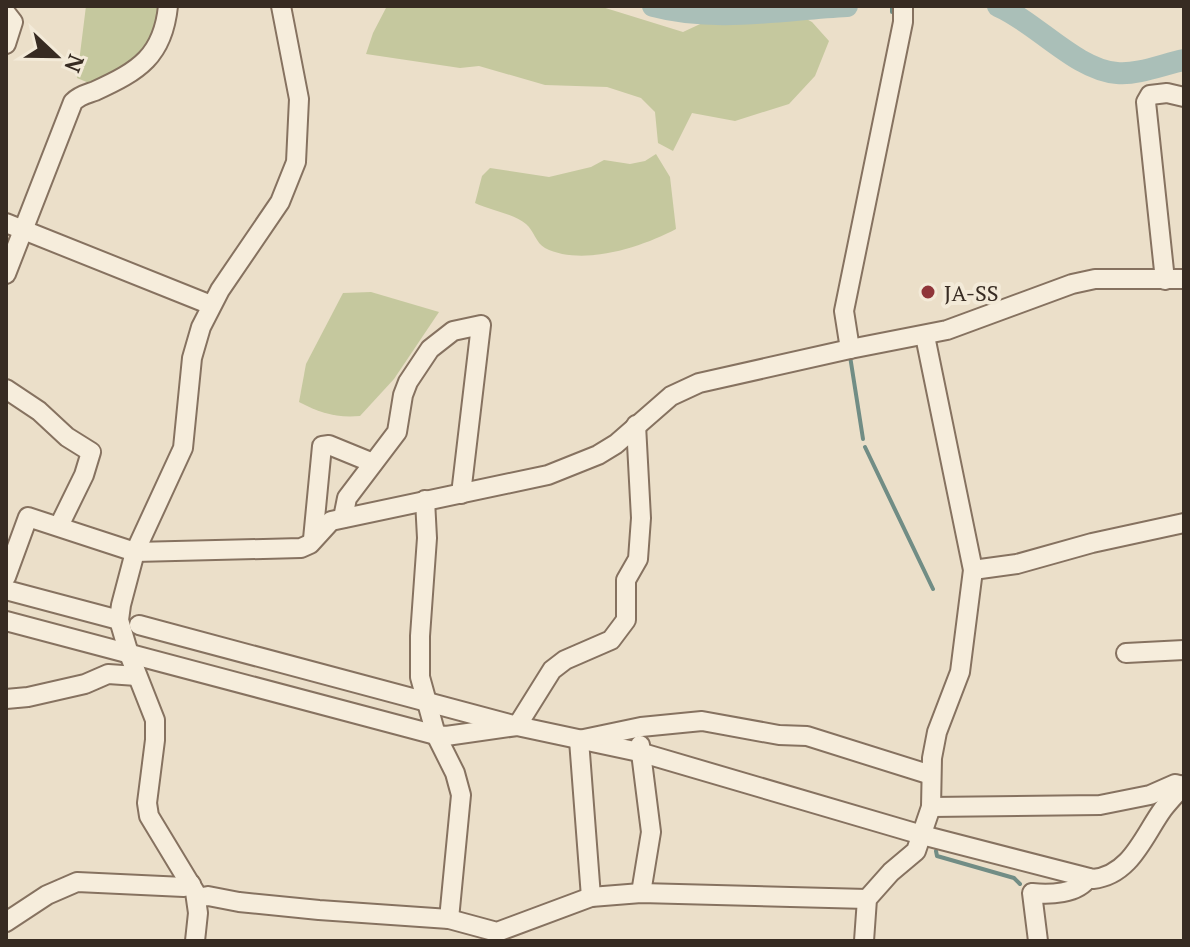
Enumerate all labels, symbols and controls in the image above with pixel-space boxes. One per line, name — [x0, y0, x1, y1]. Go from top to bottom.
north arrow — [16, 16, 96, 96]
text: N — [58, 51, 92, 77]
place label: JA-SS — [944, 278, 999, 307]
marker: JA-SS — [919, 283, 937, 301]

